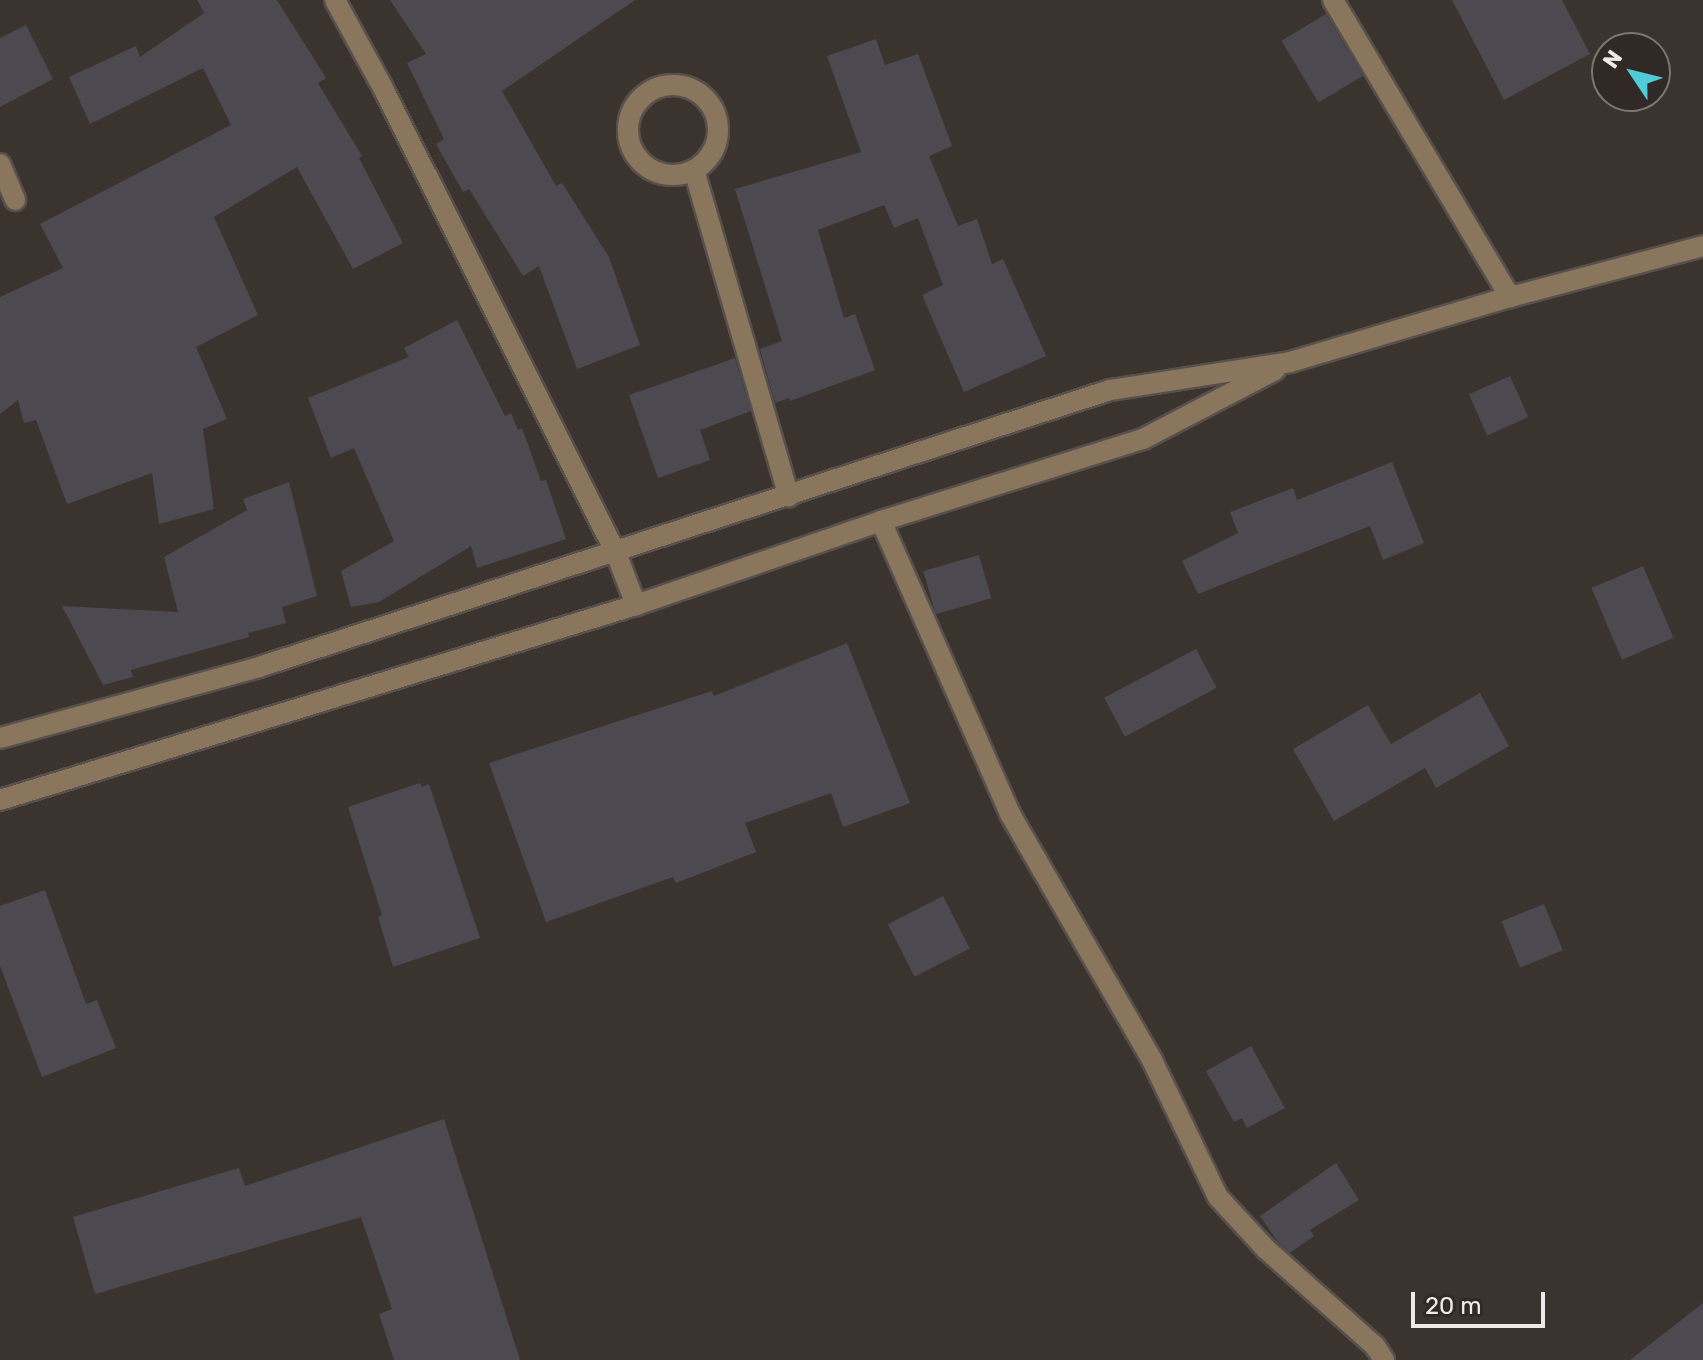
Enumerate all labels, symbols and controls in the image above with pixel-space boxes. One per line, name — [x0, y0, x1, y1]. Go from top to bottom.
north arrow — [1591, 32, 1671, 112]
text: N — [1597, 45, 1628, 73]
scale bar — [1415, 1276, 1549, 1326]
text: 20 m — [1425, 1292, 1482, 1320]

